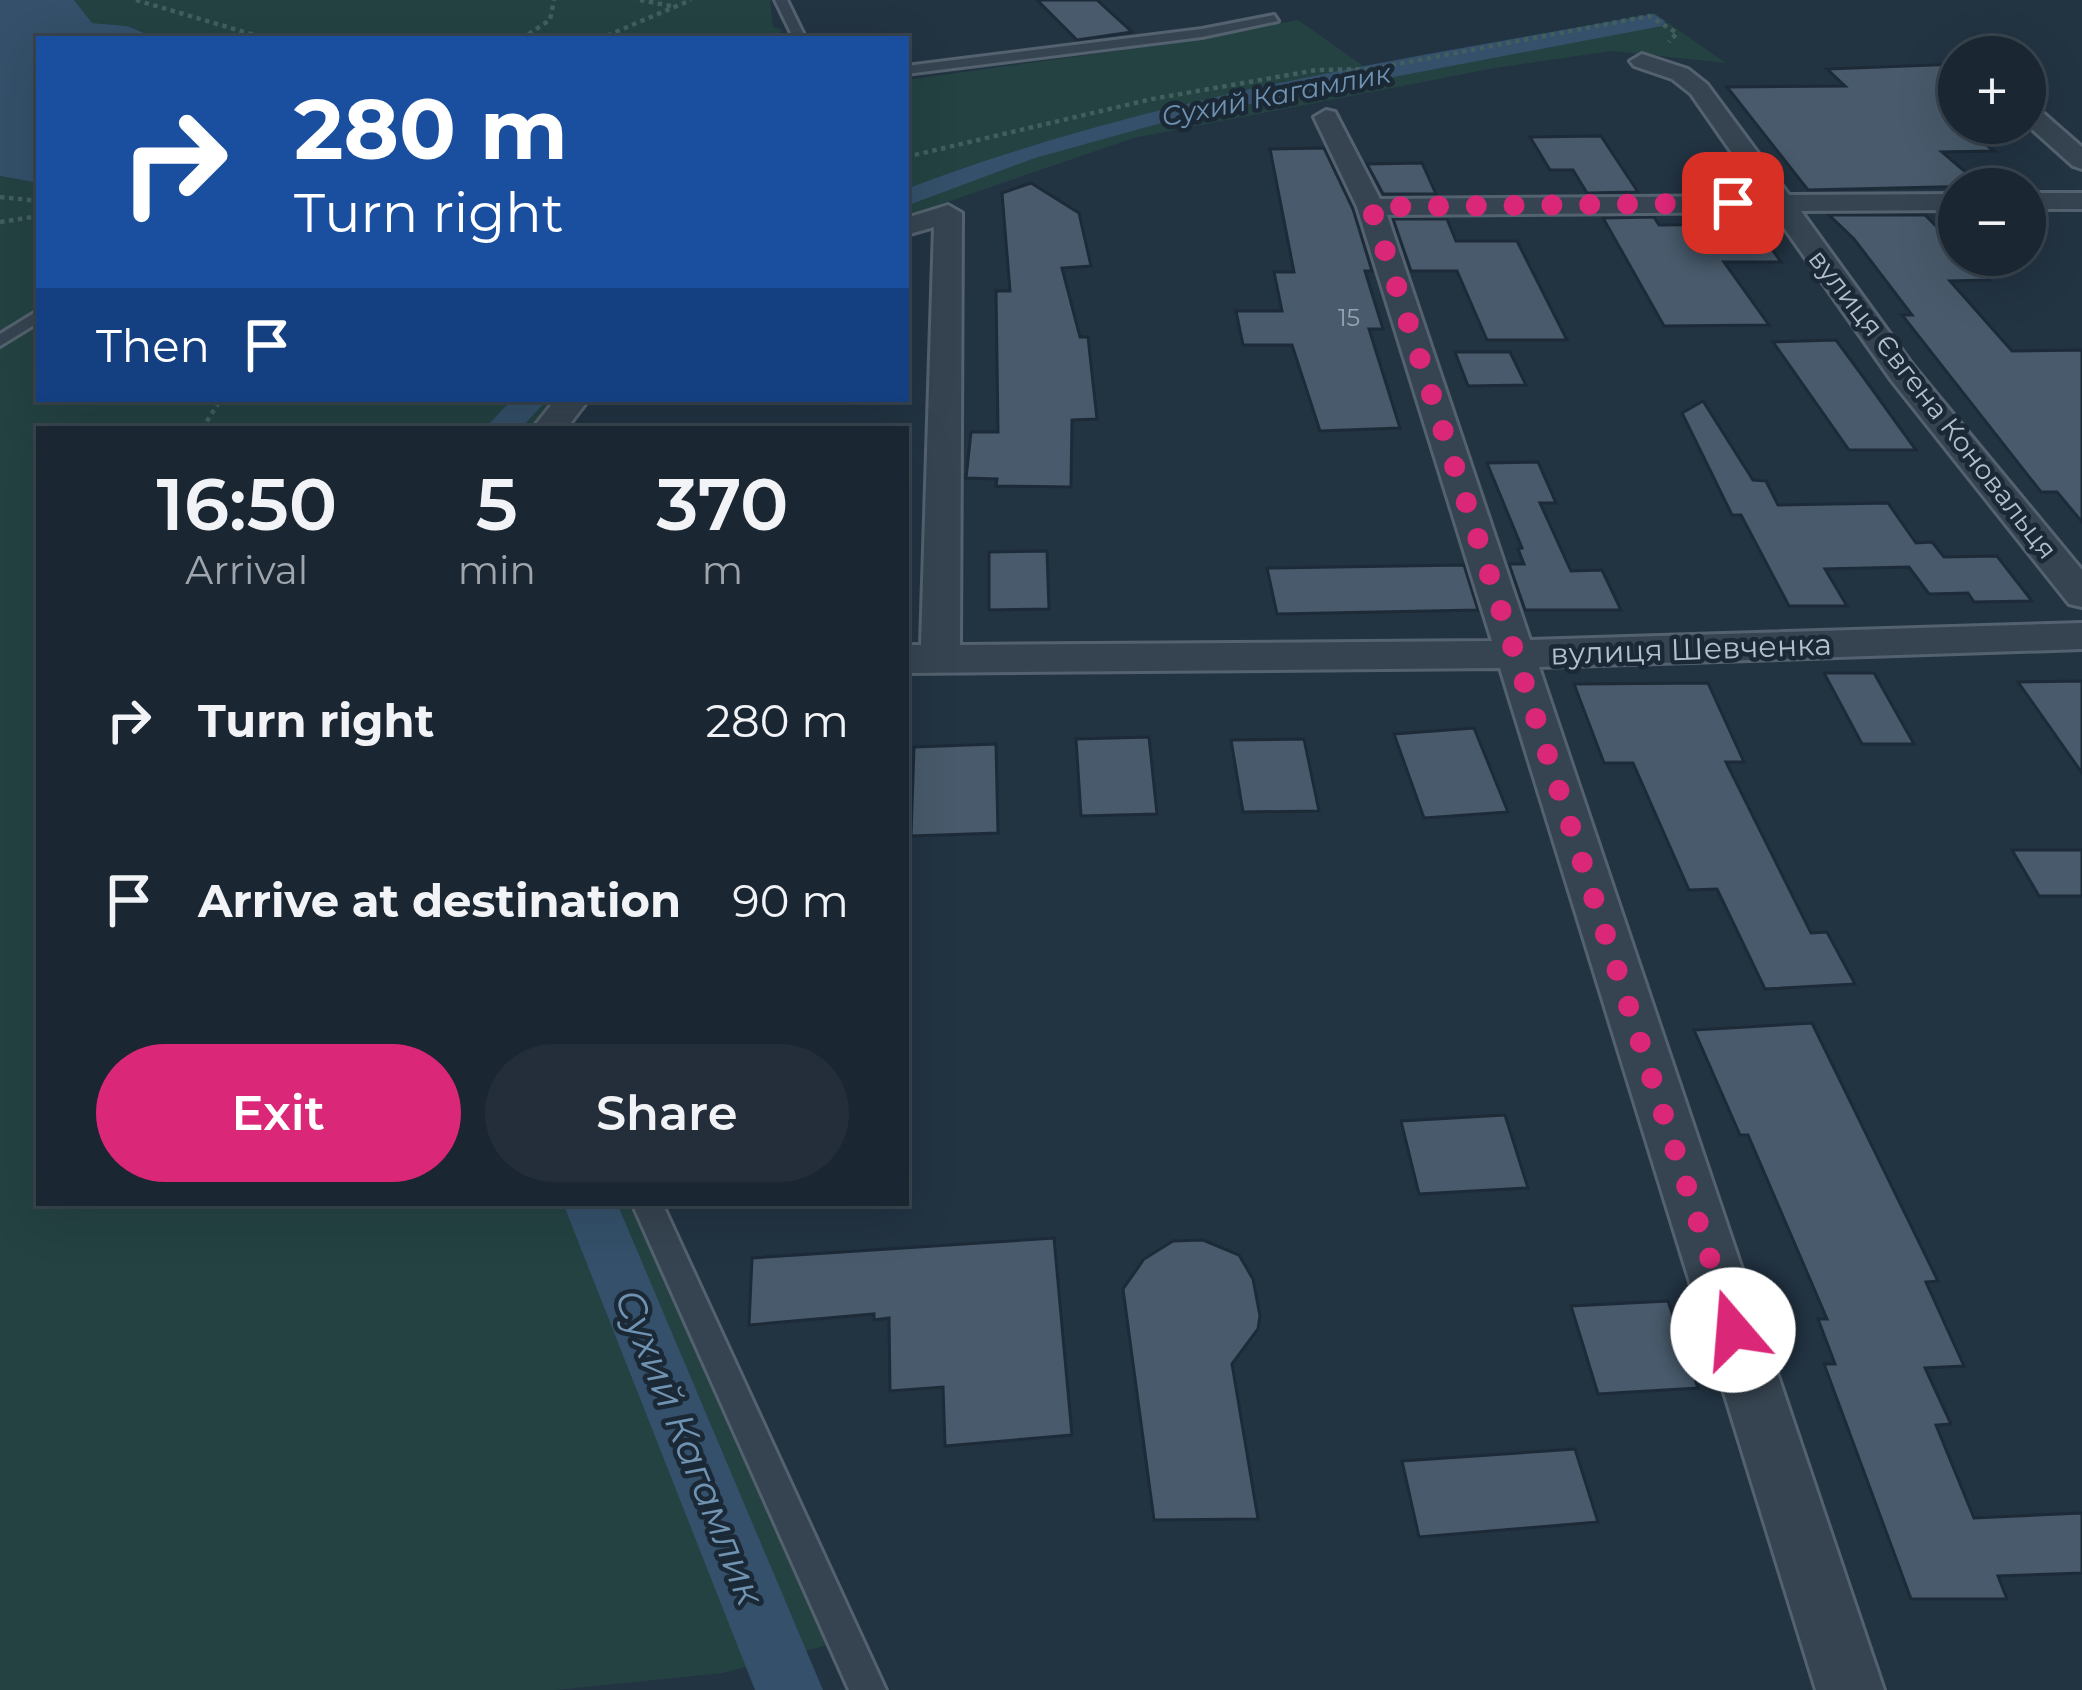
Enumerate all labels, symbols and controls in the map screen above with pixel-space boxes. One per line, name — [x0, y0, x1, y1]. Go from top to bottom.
map controls — [1938, 36, 2046, 276]
button: + — [1938, 36, 2046, 144]
water label: Сухий Кагамлик — [1159, 56, 1395, 133]
text: 280 m — [294, 78, 568, 180]
icon: right — [96, 84, 252, 240]
pin — [1682, 152, 1784, 254]
button: − — [1938, 168, 2046, 276]
icon: arrive — [1700, 170, 1766, 236]
text: Turn right — [294, 180, 564, 246]
street label: вулиця Євгена Коновальця — [1802, 243, 2064, 565]
house number: 15 — [1338, 303, 1360, 332]
icon: arrive — [234, 312, 300, 378]
text: Then — [96, 318, 210, 373]
text: 16:50 — [157, 460, 337, 548]
text: 5 — [476, 460, 518, 548]
text: 370 — [656, 460, 788, 548]
text: Arrival — [185, 546, 308, 594]
text: min — [458, 546, 536, 594]
text: m — [702, 546, 743, 594]
street label: вулиця Шевченка — [1550, 626, 1832, 672]
icon: right — [96, 687, 162, 753]
text: Turn right — [198, 693, 434, 748]
text: 280 m — [705, 693, 849, 748]
icon: arrive — [96, 867, 162, 933]
text: Arrive at destination — [198, 873, 681, 928]
text: 90 m — [732, 873, 849, 928]
button: Exit — [96, 1044, 461, 1182]
button: Share — [485, 1044, 849, 1182]
position arrow — [1670, 1267, 1796, 1393]
water label: Сухий Кагамлик — [605, 1282, 776, 1613]

